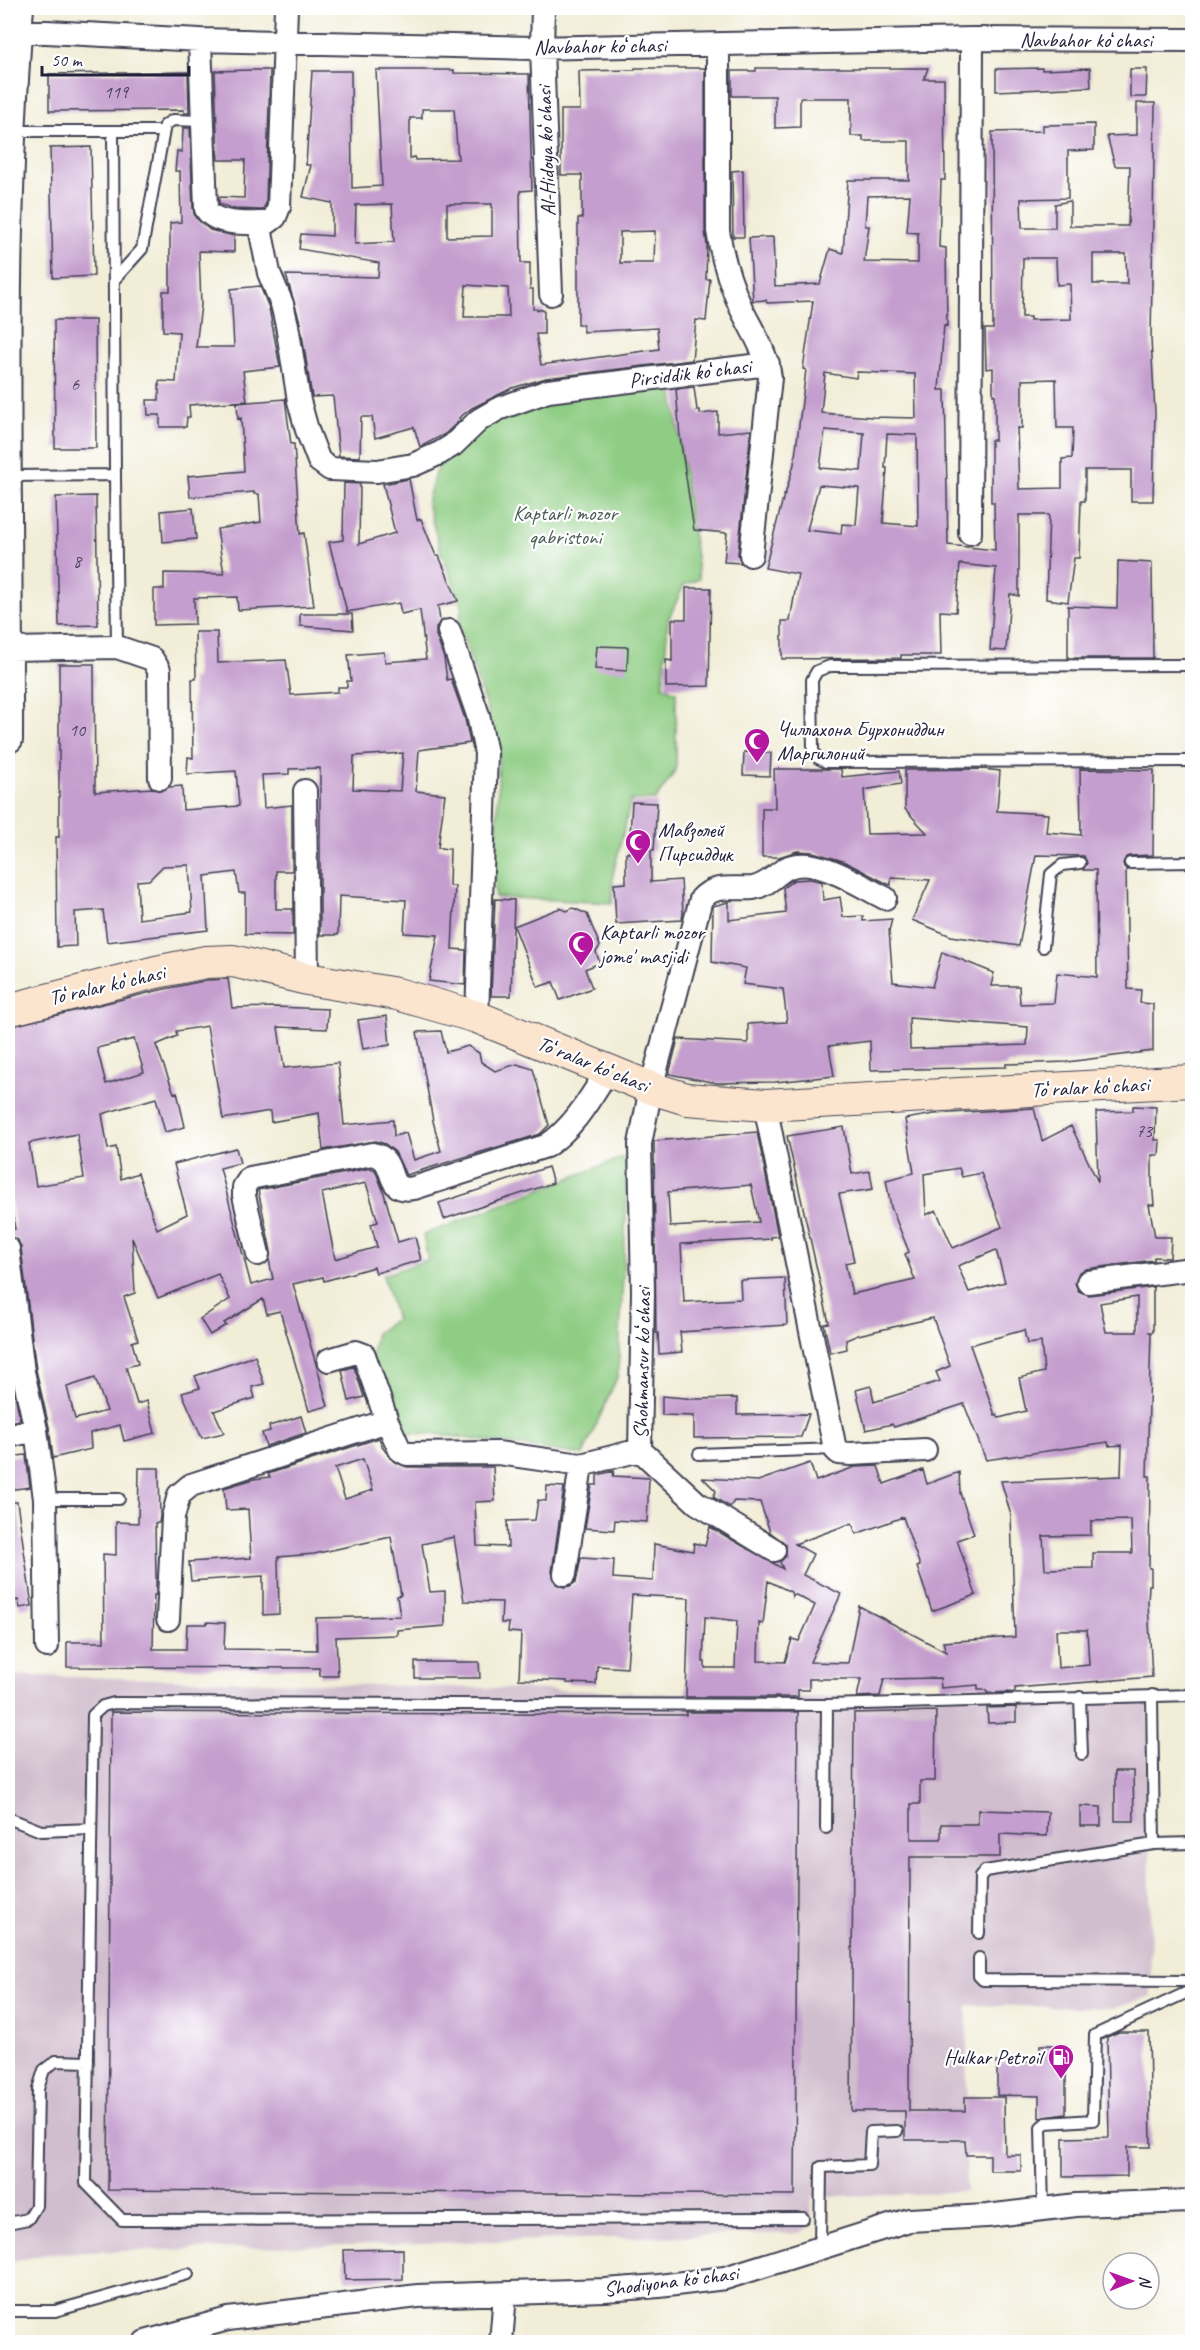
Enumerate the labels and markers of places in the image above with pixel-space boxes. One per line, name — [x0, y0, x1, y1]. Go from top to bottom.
place label: Чиллахона Бурхониддин Маргилоний — [777, 716, 945, 766]
mosque icon: Чиллахона Бурхониддин Маргилоний — [742, 726, 772, 764]
place label: Мавзолей Пирсиддик — [658, 817, 735, 867]
mosque icon: Мавзолей Пирсиддик — [623, 827, 653, 865]
place label: Kaptarli mozor jome' masjidi — [598, 919, 707, 969]
mosque icon: Kaptarli mozor jome' masjidi — [566, 929, 596, 967]
fuel station icon: Hulkar Petroil — [1046, 2042, 1076, 2080]
place label: Hulkar Petroil — [944, 2044, 1045, 2070]

